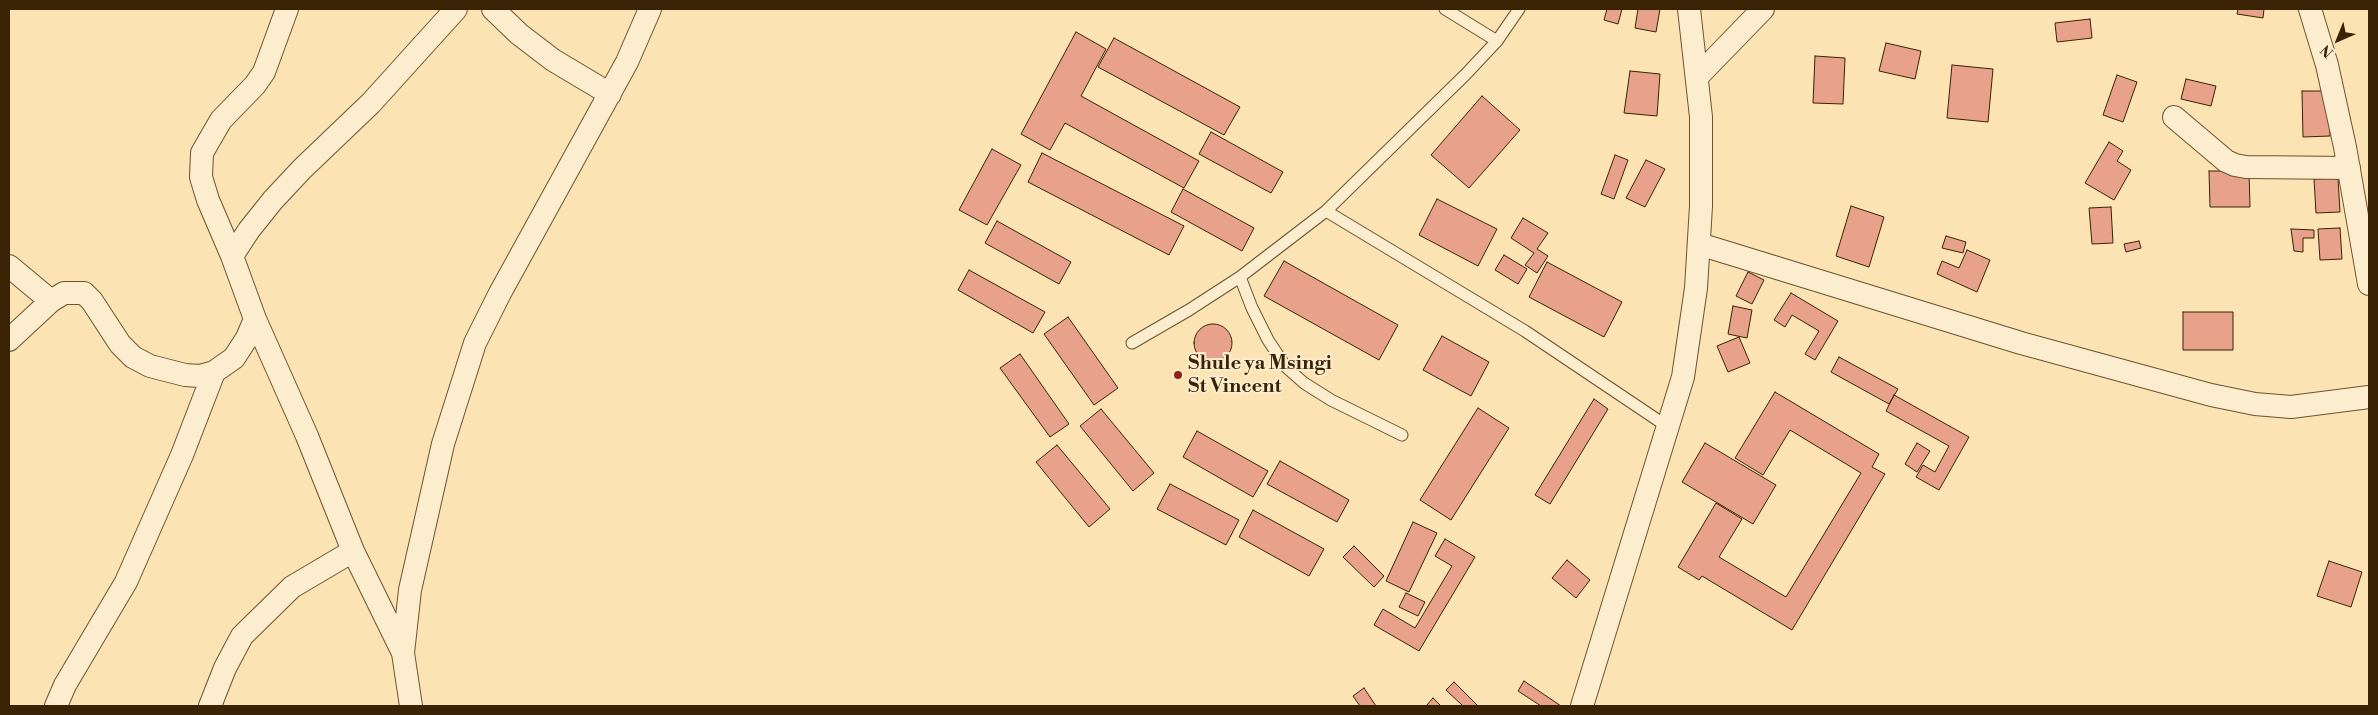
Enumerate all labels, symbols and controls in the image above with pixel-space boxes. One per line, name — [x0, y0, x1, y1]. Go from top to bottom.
north arrow — [2313, 15, 2363, 65]
text: N — [2317, 40, 2338, 61]
place label: Shule ya Msingi St Vincent — [1188, 352, 1332, 399]
marker: Shule ya Msingi St Vincent — [1172, 369, 1184, 381]

